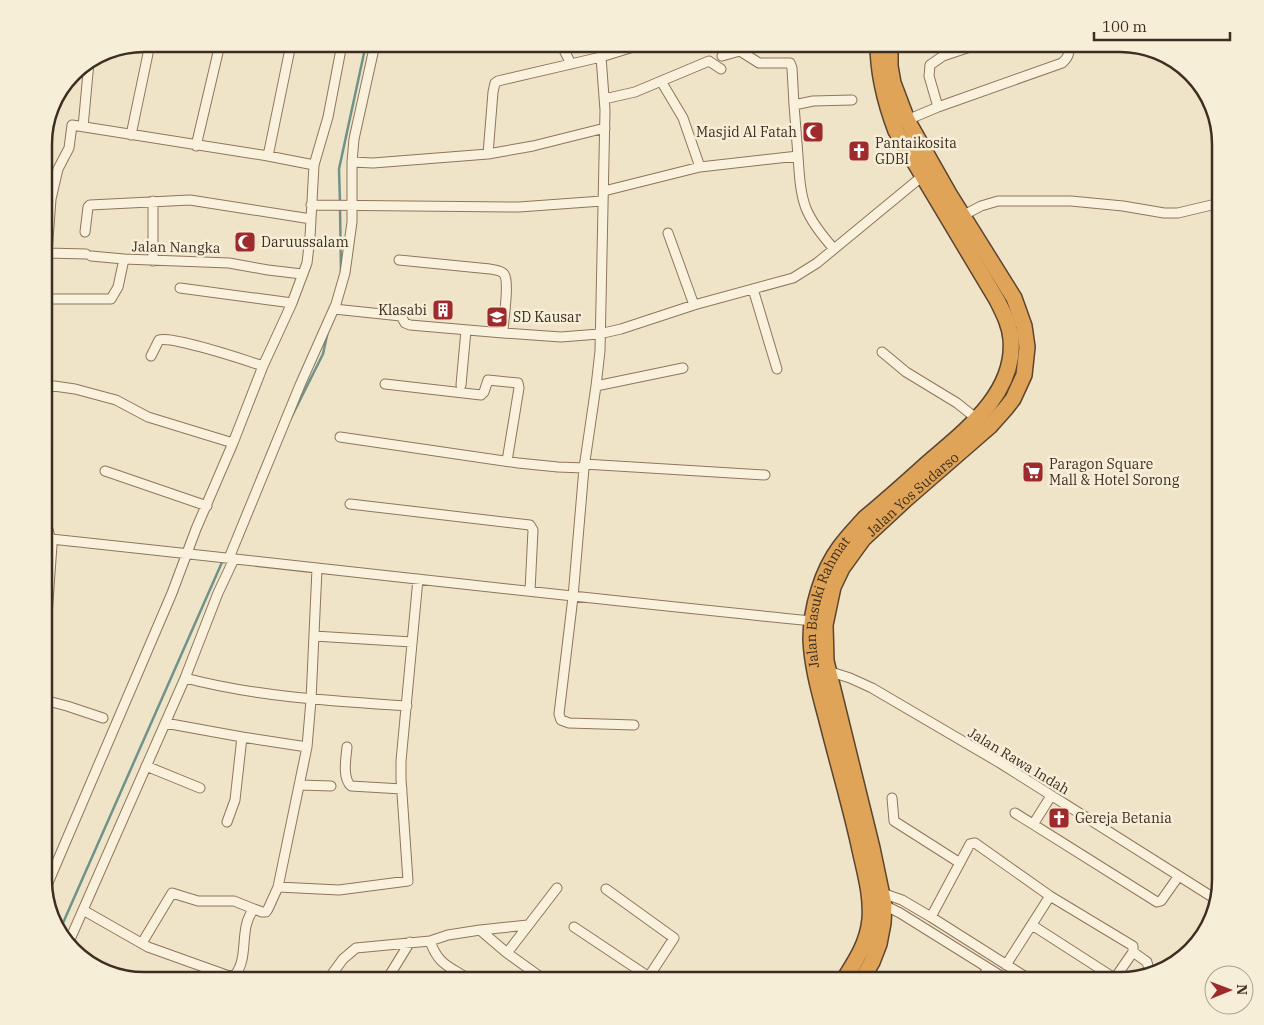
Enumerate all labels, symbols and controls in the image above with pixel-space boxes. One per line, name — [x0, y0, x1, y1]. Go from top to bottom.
scale bar — [1094, 10, 1230, 42]
text: 100 m — [1102, 17, 1147, 36]
mosque icon: Masjid Al Fatah — [801, 120, 825, 144]
place label: Masjid Al Fatah — [696, 123, 797, 141]
place label: Pantaikosita GDBI — [875, 134, 957, 168]
church icon: Pantaikosita GDBI — [847, 139, 871, 163]
mosque icon: Daruussalam — [233, 230, 257, 254]
place label: Daruussalam — [261, 233, 349, 251]
street label: Jalan Nangka — [131, 237, 221, 257]
building icon: Klasabi — [431, 298, 455, 322]
place label: Klasabi — [378, 301, 427, 319]
school or university icon: SD Kausar — [485, 305, 509, 329]
place label: SD Kausar — [513, 308, 582, 326]
street label: Jalan Yos Sudarso — [863, 448, 963, 540]
place label: Paragon Square Mall & Hotel Sorong — [1049, 455, 1180, 489]
supermarket icon: Paragon Square Mall & Hotel Sorong — [1021, 460, 1045, 484]
street label: Jalan Basuki Rahmat — [802, 533, 854, 670]
street label: Jalan Rawa Indah — [965, 724, 1073, 799]
church icon: Gereja Betania — [1047, 806, 1071, 830]
place label: Gereja Betania — [1075, 809, 1172, 827]
north arrow — [1204, 965, 1254, 1015]
text: N — [1233, 984, 1251, 995]

